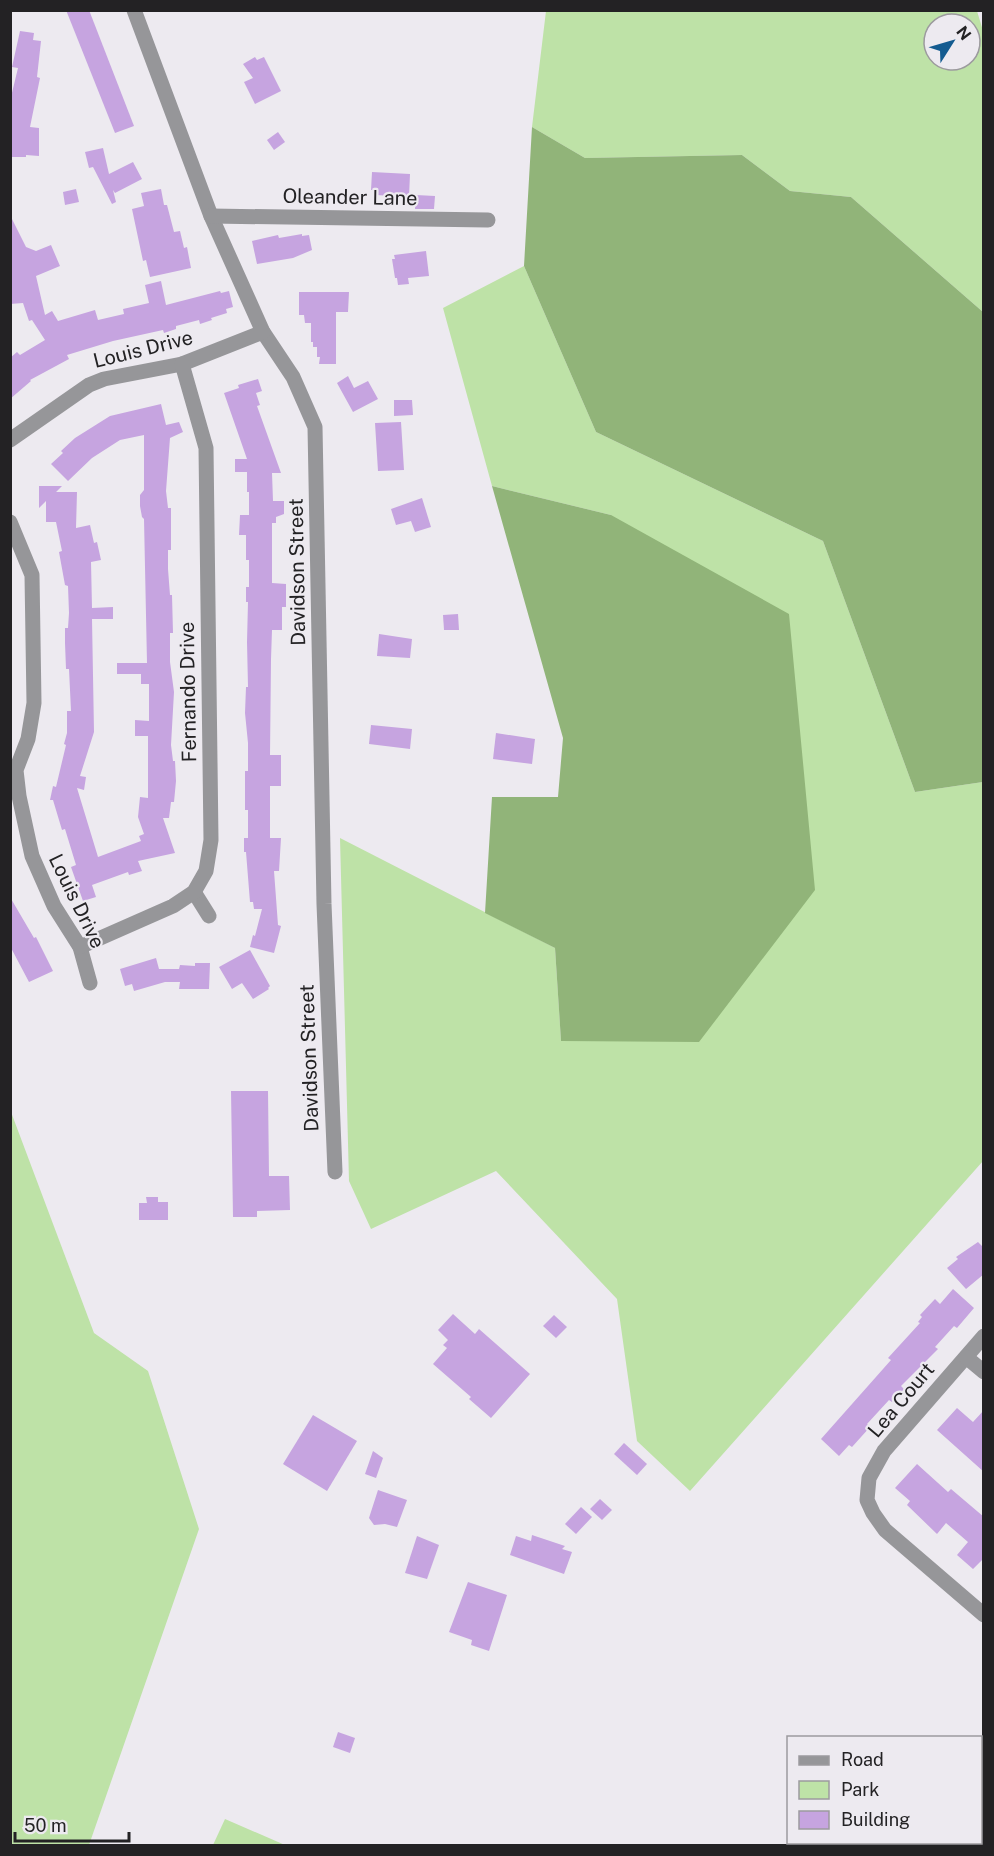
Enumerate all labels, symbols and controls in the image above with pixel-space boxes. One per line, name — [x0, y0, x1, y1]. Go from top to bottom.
north arrow — [922, 12, 982, 72]
text: N — [952, 23, 975, 44]
street label: Oleander Lane — [282, 184, 418, 210]
street label: Louis Drive — [91, 325, 195, 373]
street label: Davidson Street — [284, 498, 310, 646]
street label: Fernando Drive — [175, 621, 201, 763]
street label: Louis Drive — [44, 850, 110, 952]
street label: Davidson Street — [294, 984, 324, 1132]
street label: Lea Court — [863, 1358, 939, 1442]
legend — [787, 1736, 982, 1844]
text: Road — [841, 1749, 884, 1770]
text: Park — [841, 1779, 879, 1800]
scale bar — [15, 1805, 129, 1843]
text: Building — [841, 1809, 910, 1830]
text: 50 m — [24, 1815, 67, 1836]

